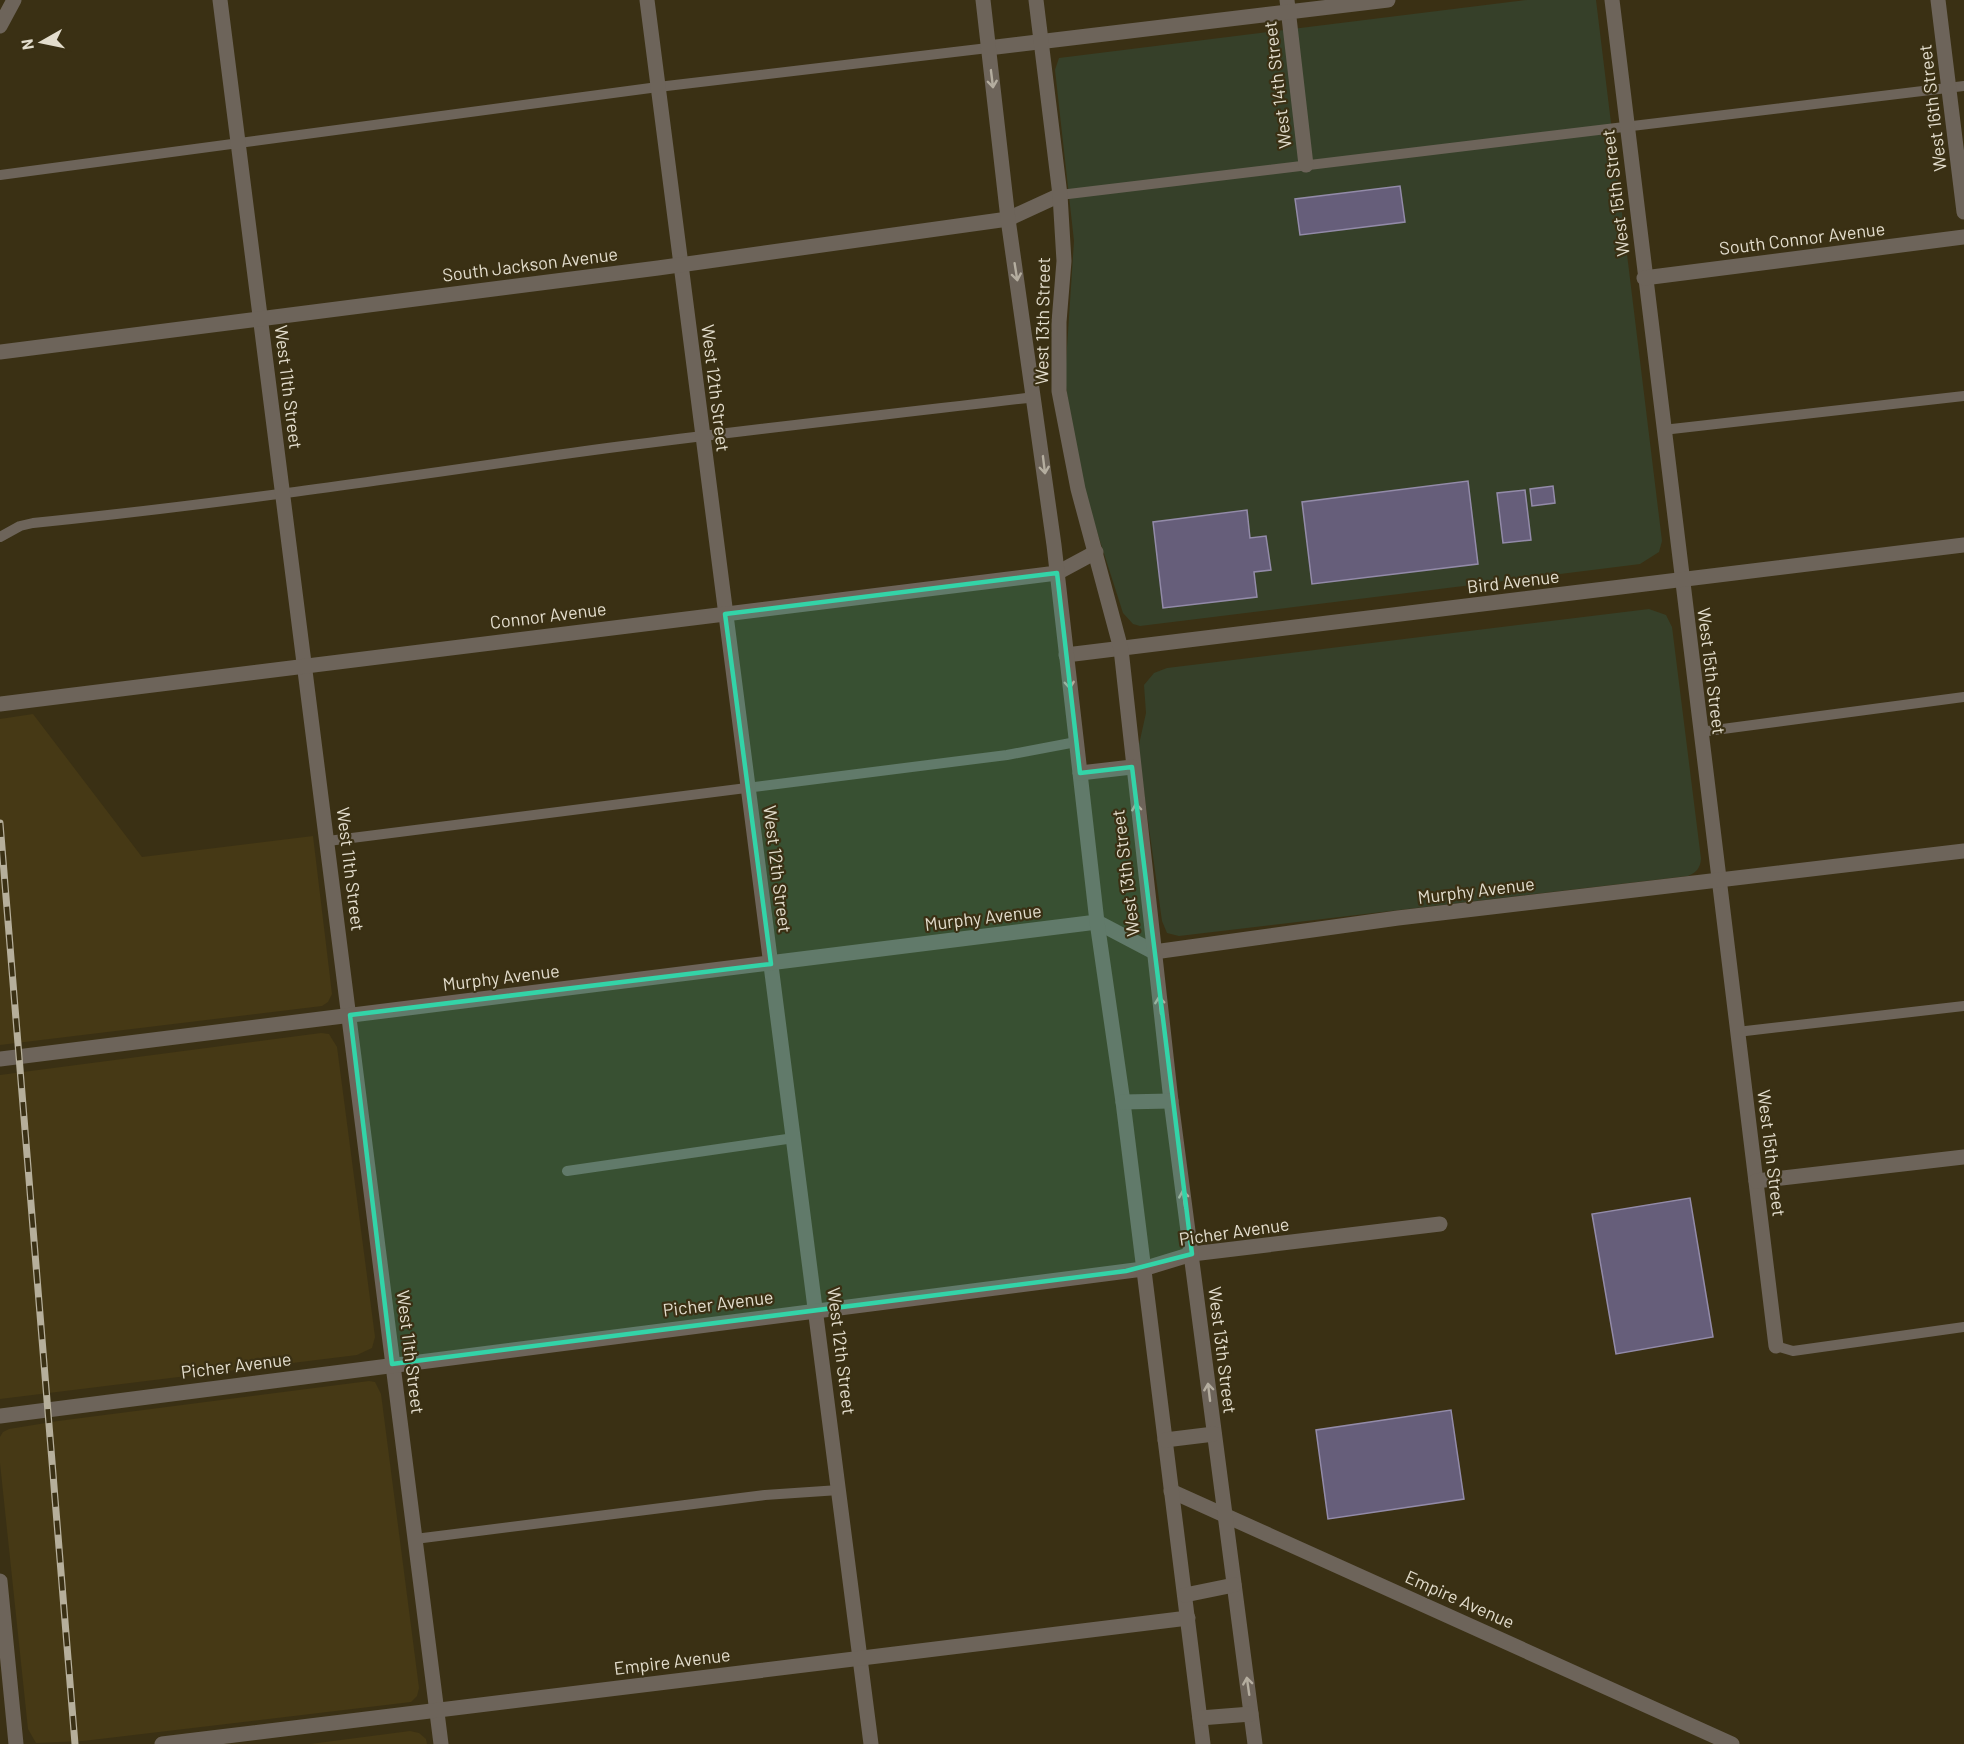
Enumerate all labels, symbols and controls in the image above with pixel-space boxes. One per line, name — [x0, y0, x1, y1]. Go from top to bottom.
north arrow — [12, 12, 72, 72]
street label: West 14th Street — [1258, 20, 1296, 150]
text: N — [16, 38, 37, 51]
street label: West 16th Street — [1913, 43, 1951, 173]
one-way arrow — [987, 69, 998, 88]
street label: West 15th Street — [1596, 128, 1634, 258]
street label: South Connor Avenue — [1718, 217, 1886, 259]
street label: South Jackson Avenue — [441, 242, 619, 286]
street label: West 13th Street — [1030, 257, 1054, 385]
one-way arrow — [1011, 262, 1022, 282]
street label: West 12th Street — [697, 323, 735, 453]
street label: West 11th Street — [270, 324, 308, 450]
one-way arrow — [1038, 455, 1049, 475]
street label: Bird Avenue — [1466, 564, 1560, 598]
street label: Connor Avenue — [489, 597, 607, 633]
street label: West 15th Street — [1693, 606, 1731, 736]
one-way arrow — [1064, 669, 1075, 689]
one-way arrow — [1132, 802, 1143, 822]
street label: West 12th Street — [759, 804, 797, 934]
street label: West 11th Street — [332, 806, 370, 932]
street label: West 13th Street — [1106, 808, 1144, 938]
street label: Murphy Avenue — [1416, 872, 1536, 908]
street label: Murphy Avenue — [923, 899, 1043, 935]
street label: Murphy Avenue — [441, 959, 561, 995]
one-way arrow — [1154, 996, 1165, 1016]
street label: West 15th Street — [1753, 1088, 1791, 1218]
one-way arrow — [1179, 1190, 1190, 1209]
street label: Picher Avenue — [1177, 1212, 1291, 1250]
street label: Picher Avenue — [662, 1285, 774, 1321]
street label: West 13th Street — [1204, 1285, 1242, 1415]
street label: West 12th Street — [823, 1286, 861, 1416]
street label: West 11th Street — [392, 1289, 430, 1415]
street label: Picher Avenue — [180, 1347, 292, 1383]
one-way arrow — [1203, 1383, 1214, 1403]
street label: Empire Avenue — [1402, 1565, 1518, 1633]
street label: Empire Avenue — [613, 1643, 731, 1679]
one-way arrow — [1242, 1677, 1253, 1696]

